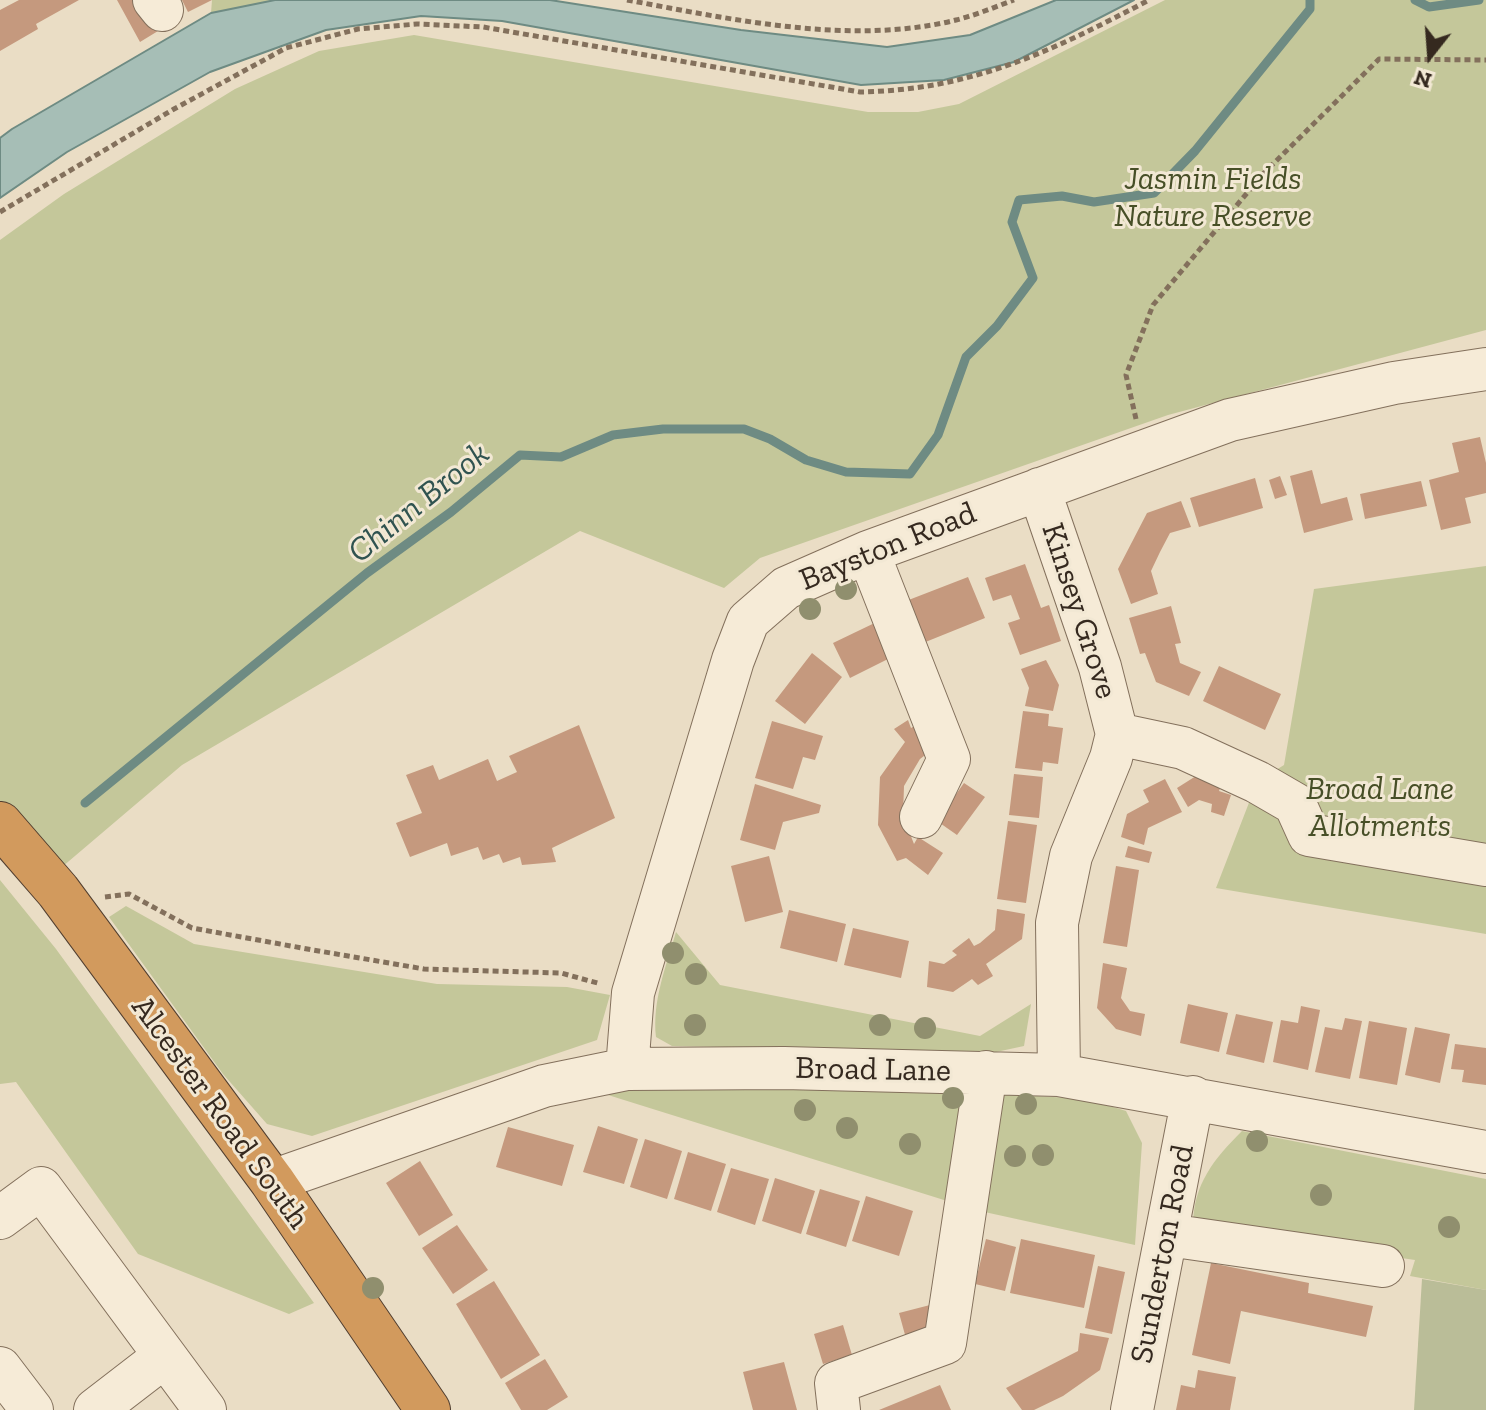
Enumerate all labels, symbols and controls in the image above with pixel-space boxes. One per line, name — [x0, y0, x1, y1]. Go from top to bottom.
north arrow — [1390, 16, 1470, 96]
text: N — [1411, 64, 1435, 95]
park label: Jasmin Fields Nature Reserve — [1114, 161, 1312, 236]
water label: Chinn Brook — [340, 434, 498, 572]
street label: Bayston Road — [794, 494, 982, 600]
street label: Kinsey Grove — [1033, 518, 1125, 704]
park label: Broad Lane Allotments — [1306, 771, 1454, 846]
street label: Alcester Road South — [123, 989, 317, 1237]
street label: Broad Lane — [795, 1049, 951, 1091]
street label: Sunderton Road — [1123, 1141, 1203, 1367]

